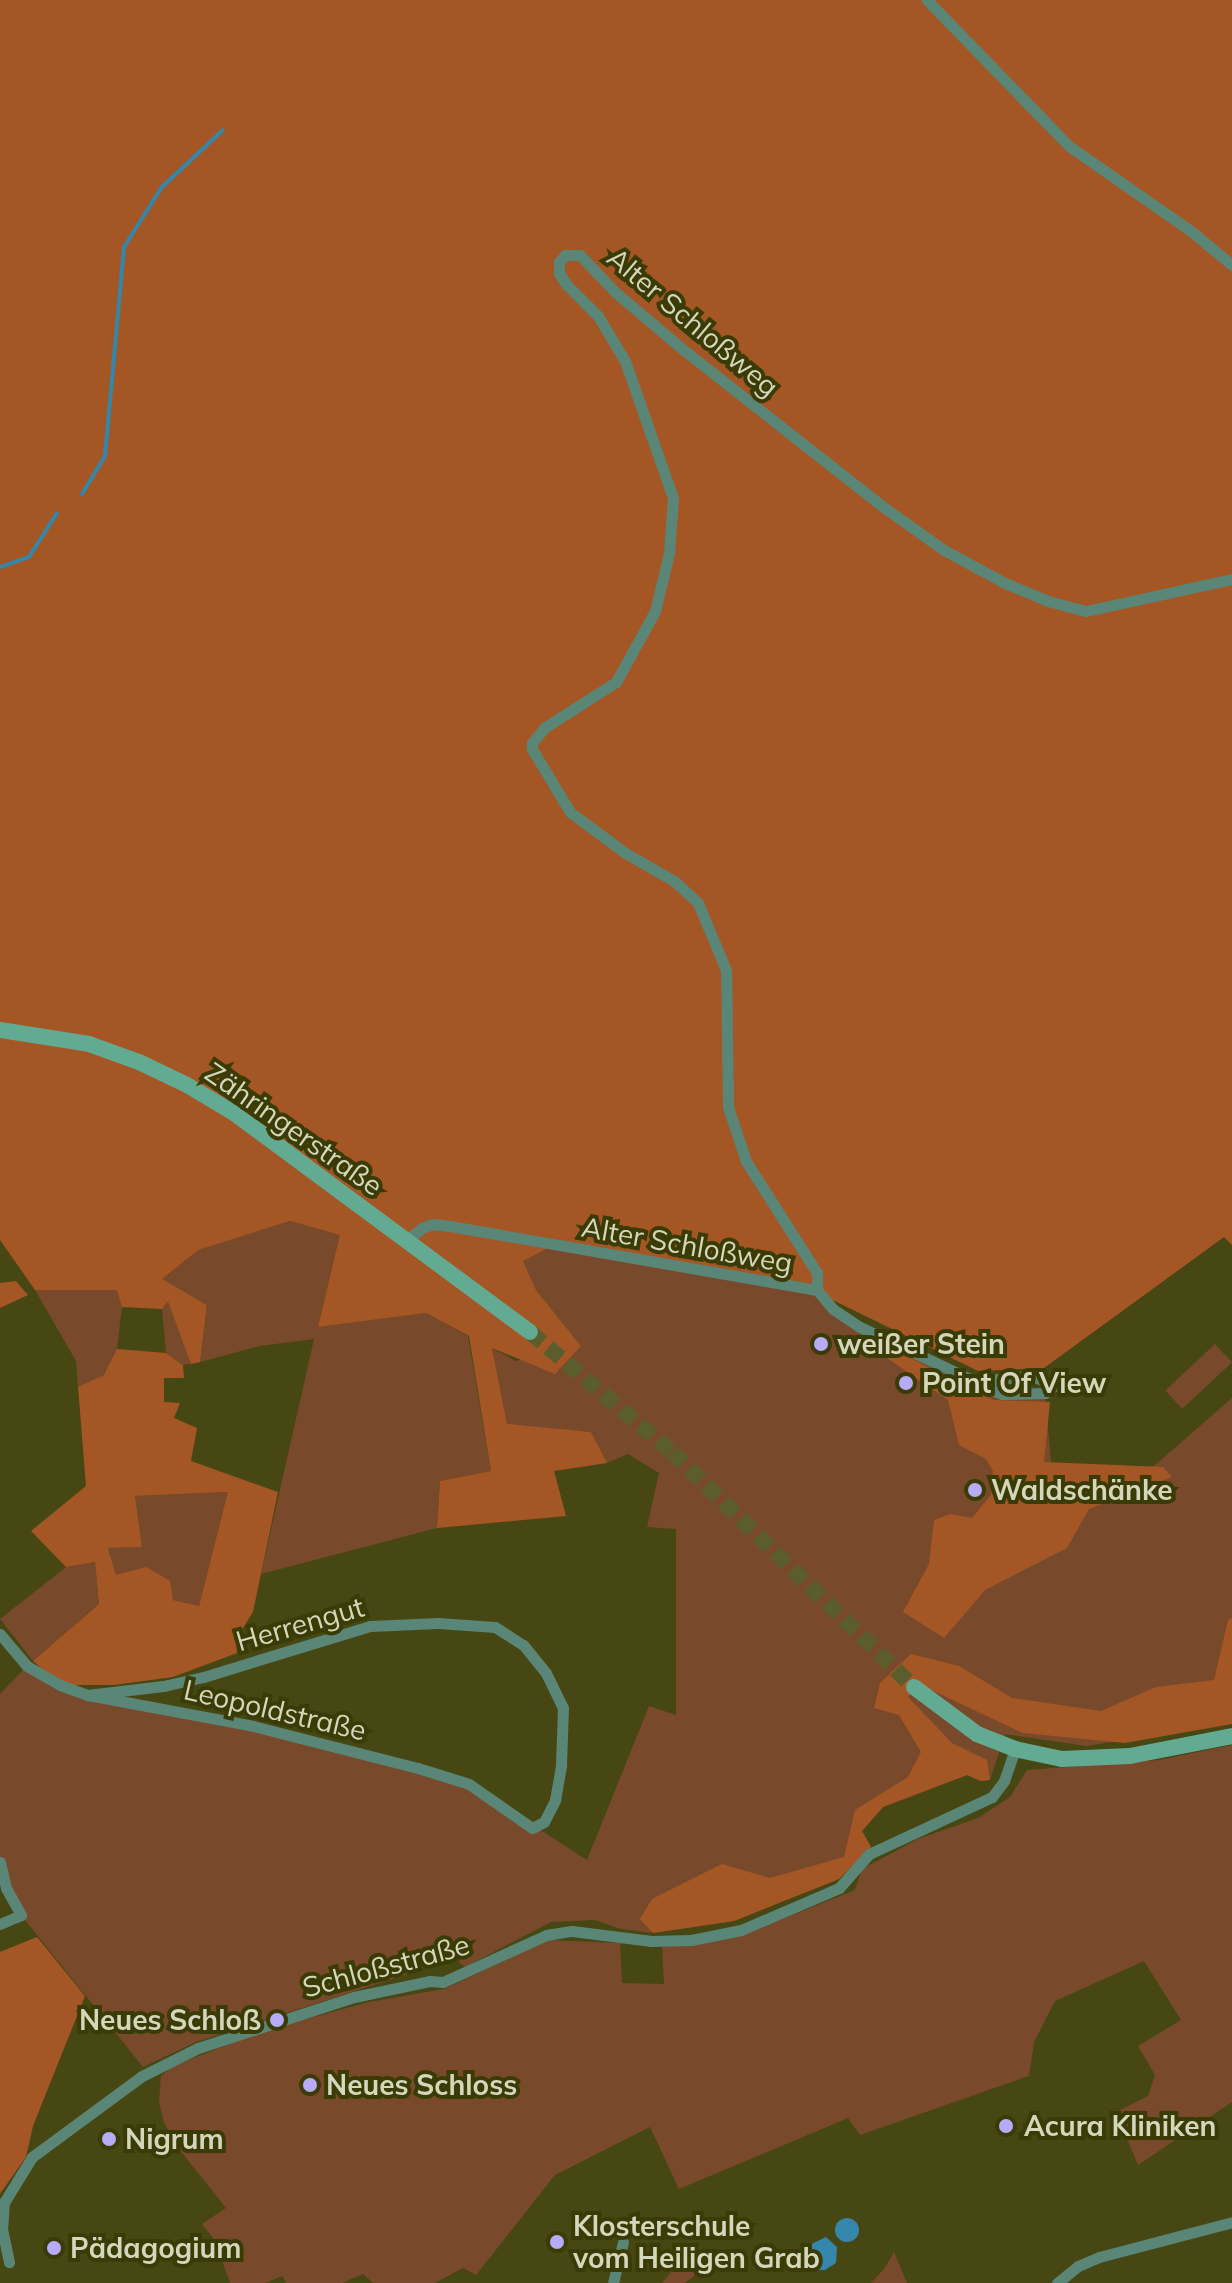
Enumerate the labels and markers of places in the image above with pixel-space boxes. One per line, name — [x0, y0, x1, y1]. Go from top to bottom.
place label: weißer Stein — [837, 1327, 1005, 1361]
marker: weißer Stein — [812, 1335, 830, 1353]
place label: Point Of View — [922, 1366, 1106, 1400]
marker: Point Of View — [897, 1374, 915, 1392]
place label: Waldschänke — [991, 1473, 1173, 1507]
marker: Waldschänke — [966, 1481, 984, 1499]
place label: Neues Schloß — [79, 2003, 261, 2037]
marker: Neues Schloß — [268, 2011, 286, 2029]
place label: Neues Schloss — [326, 2068, 517, 2102]
marker: Neues Schloss — [301, 2076, 319, 2094]
place label: Acura Kliniken — [1024, 2109, 1216, 2143]
marker: Acura Kliniken — [995, 2115, 1017, 2137]
place label: Nigrum — [125, 2122, 224, 2156]
marker: Nigrum — [100, 2130, 118, 2148]
place label: Klosterschule vom Heiligen Grab — [573, 2209, 820, 2275]
place label: Pädagogium — [70, 2231, 241, 2265]
marker: Klosterschule vom Heiligen Grab — [548, 2233, 566, 2251]
marker: Pädagogium — [45, 2239, 63, 2257]

